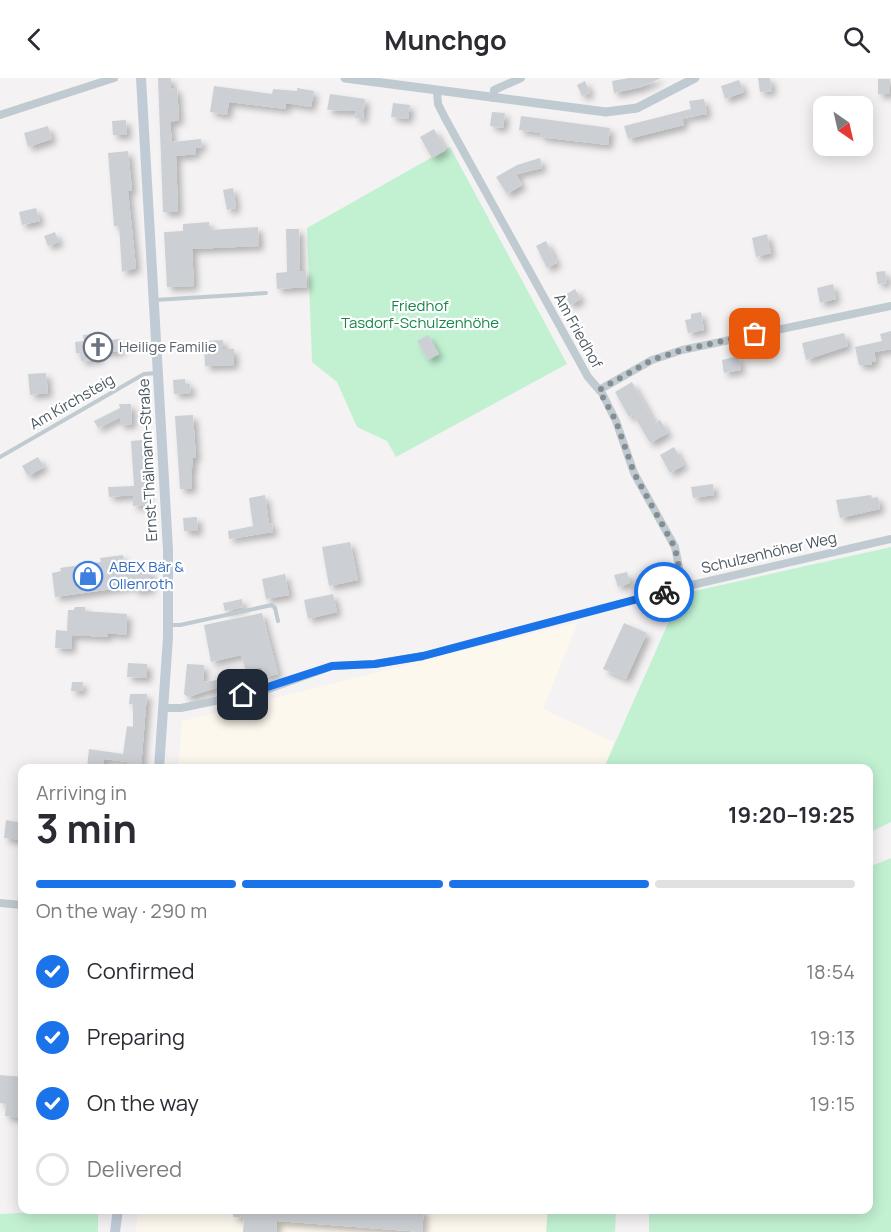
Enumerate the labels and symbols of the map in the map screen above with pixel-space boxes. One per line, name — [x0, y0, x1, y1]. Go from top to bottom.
north arrow — [813, 96, 873, 156]
street label: Am Friedhof — [549, 290, 608, 372]
park label: Friedhof Tasdorf-Schulzenhöhe — [341, 295, 499, 333]
pin — [729, 308, 780, 359]
church icon: Heilige Familie — [82, 331, 114, 363]
place label: Heilige Familie — [119, 336, 217, 357]
street label: Am Kirchsteig — [25, 369, 118, 434]
street label: Ernst-Thälmann-Straße — [133, 378, 162, 542]
street label: Schulzenhöher Weg — [699, 527, 839, 578]
place label: ABEX Bär & Ollenroth — [109, 556, 184, 594]
shop icon: ABEX Bär & Ollenroth — [72, 560, 104, 592]
courier — [634, 562, 694, 622]
pin — [217, 669, 268, 720]

